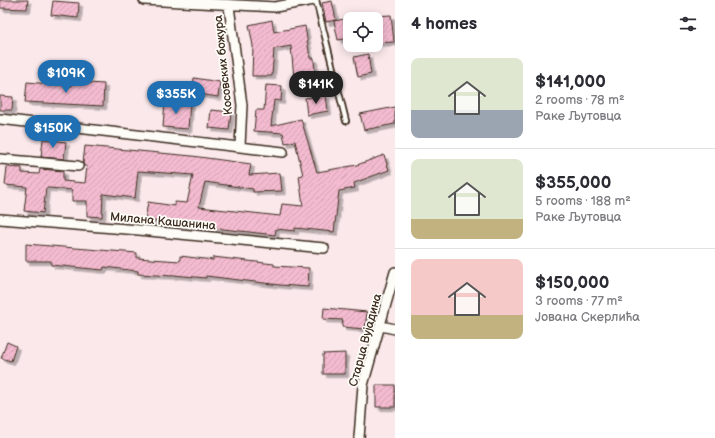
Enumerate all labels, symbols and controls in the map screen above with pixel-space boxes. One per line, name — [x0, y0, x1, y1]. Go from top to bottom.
map controls — [343, 12, 383, 52]
button: locate — [343, 12, 383, 52]
icon: filters — [677, 13, 699, 35]
street label: Косовских божура — [211, 14, 236, 116]
text: 4 homes — [411, 14, 477, 34]
pin: $109K — [38, 60, 94, 94]
text: $109K — [47, 65, 85, 81]
pin: $141K — [288, 71, 344, 105]
text: $141,000 — [535, 72, 606, 92]
icon: home — [443, 74, 491, 122]
text: $141K — [298, 76, 334, 92]
pin: $355K — [148, 81, 204, 115]
text: $355K — [156, 86, 196, 102]
text: 2 rooms · 78 m² — [535, 92, 625, 108]
text: Раке Љутовца — [535, 108, 622, 124]
pin: $150K — [25, 115, 81, 149]
text: $150K — [34, 120, 72, 136]
text: $355,000 — [535, 173, 611, 193]
icon: home — [443, 175, 491, 223]
text: 5 rooms · 188 m² — [535, 193, 631, 209]
street label: Милана Кашанина — [109, 209, 217, 234]
text: Раке Љутовца — [535, 209, 622, 225]
text: $150,000 — [535, 273, 609, 293]
icon: home — [443, 275, 491, 323]
street label: Старца Вујадина — [346, 292, 385, 388]
text: 3 rooms · 77 m² — [535, 293, 623, 309]
text: Јована Скерлића — [535, 309, 640, 325]

